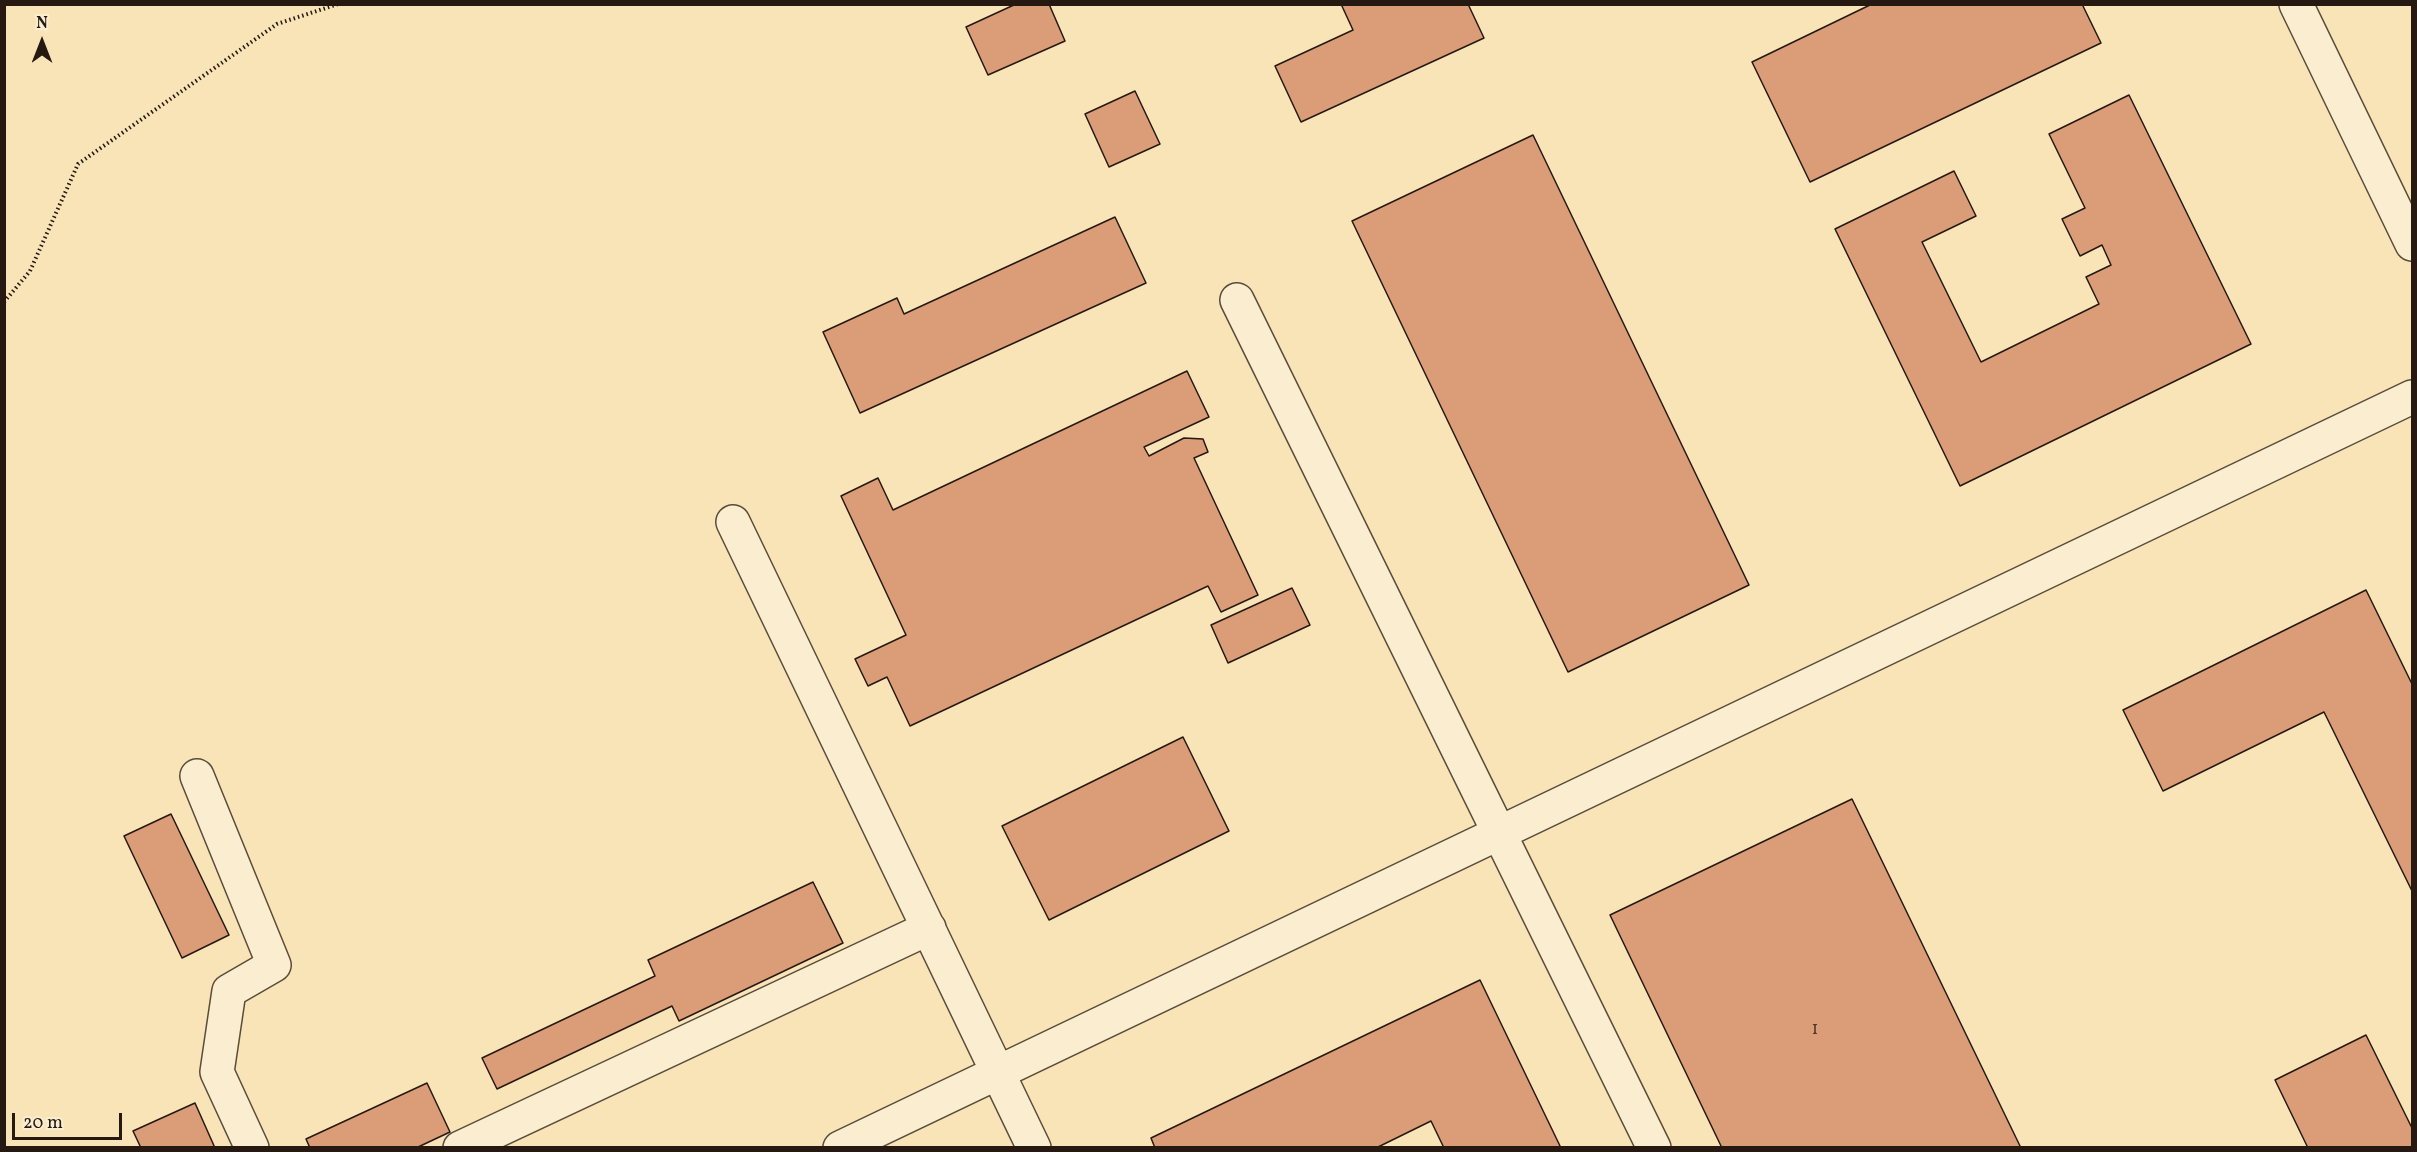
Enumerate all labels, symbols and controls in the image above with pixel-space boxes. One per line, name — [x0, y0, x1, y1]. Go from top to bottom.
north arrow — [12, 12, 72, 72]
text: N — [36, 13, 48, 35]
house number: 1 — [1812, 1020, 1818, 1042]
scale bar — [15, 1101, 124, 1139]
text: 20 m — [23, 1111, 63, 1136]

